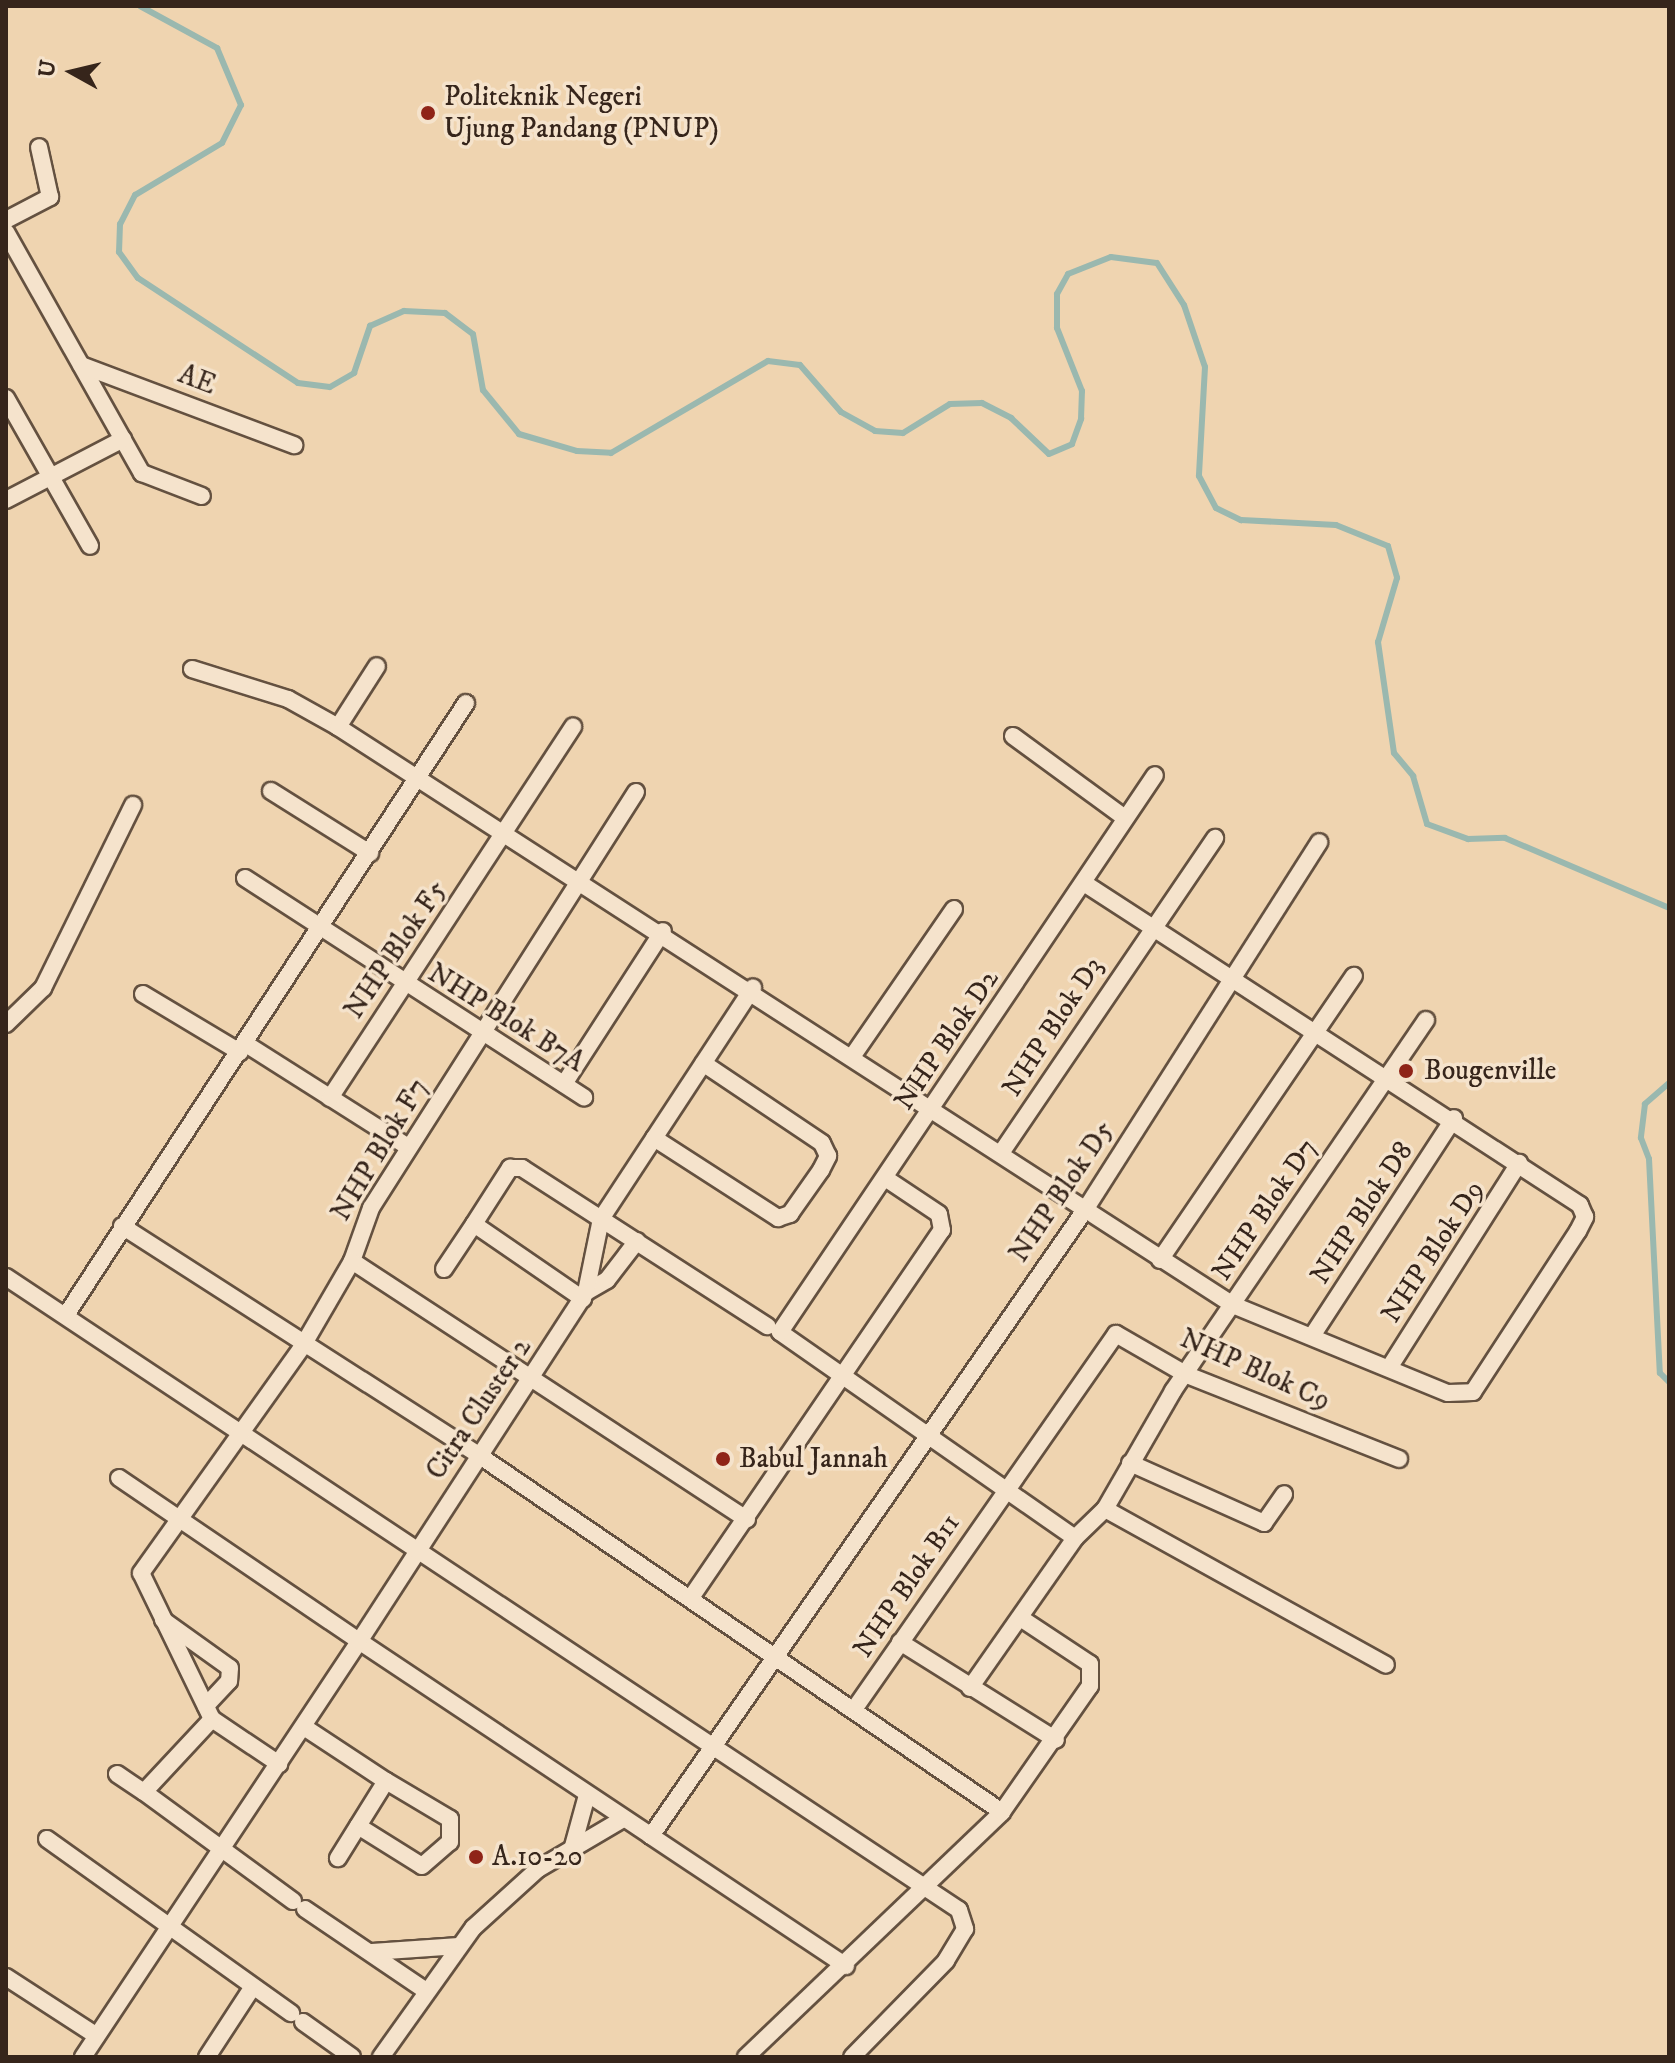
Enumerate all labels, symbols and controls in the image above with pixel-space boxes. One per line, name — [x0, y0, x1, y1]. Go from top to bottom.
north arrow — [32, 32, 112, 112]
text: U — [33, 58, 62, 79]
place label: Politeknik Negeri Ujung Pandang (PNUP) — [444, 80, 719, 146]
marker: Politeknik Negeri Ujung Pandang (PNUP) — [419, 104, 437, 122]
street label: AE — [173, 358, 221, 402]
street label: NHP Blok F5 — [338, 875, 454, 1025]
street label: NHP Blok D3 — [996, 951, 1110, 1103]
street label: NHP Blok B7A — [421, 956, 591, 1080]
street label: NHP Blok D2 — [888, 963, 1006, 1117]
place label: Bougenville — [1424, 1054, 1556, 1088]
marker: Bougenville — [1395, 1060, 1417, 1082]
street label: NHP Blok F7 — [324, 1073, 436, 1227]
street label: NHP Blok D5 — [1003, 1115, 1121, 1269]
street label: NHP Blok D7 — [1205, 1133, 1325, 1287]
street label: NHP Blok D8 — [1304, 1136, 1420, 1290]
street label: NHP Blok D9 — [1375, 1175, 1491, 1329]
street label: NHP Blok C9 — [1175, 1322, 1335, 1418]
street label: Citra Cluster 2 — [419, 1332, 539, 1486]
place label: Babul Jannah — [739, 1442, 888, 1476]
marker: Babul Jannah — [714, 1450, 732, 1468]
street label: NHP Blok B11 — [847, 1508, 967, 1664]
place label: A.10-20 — [492, 1840, 582, 1874]
marker: A.10-20 — [467, 1848, 485, 1866]

